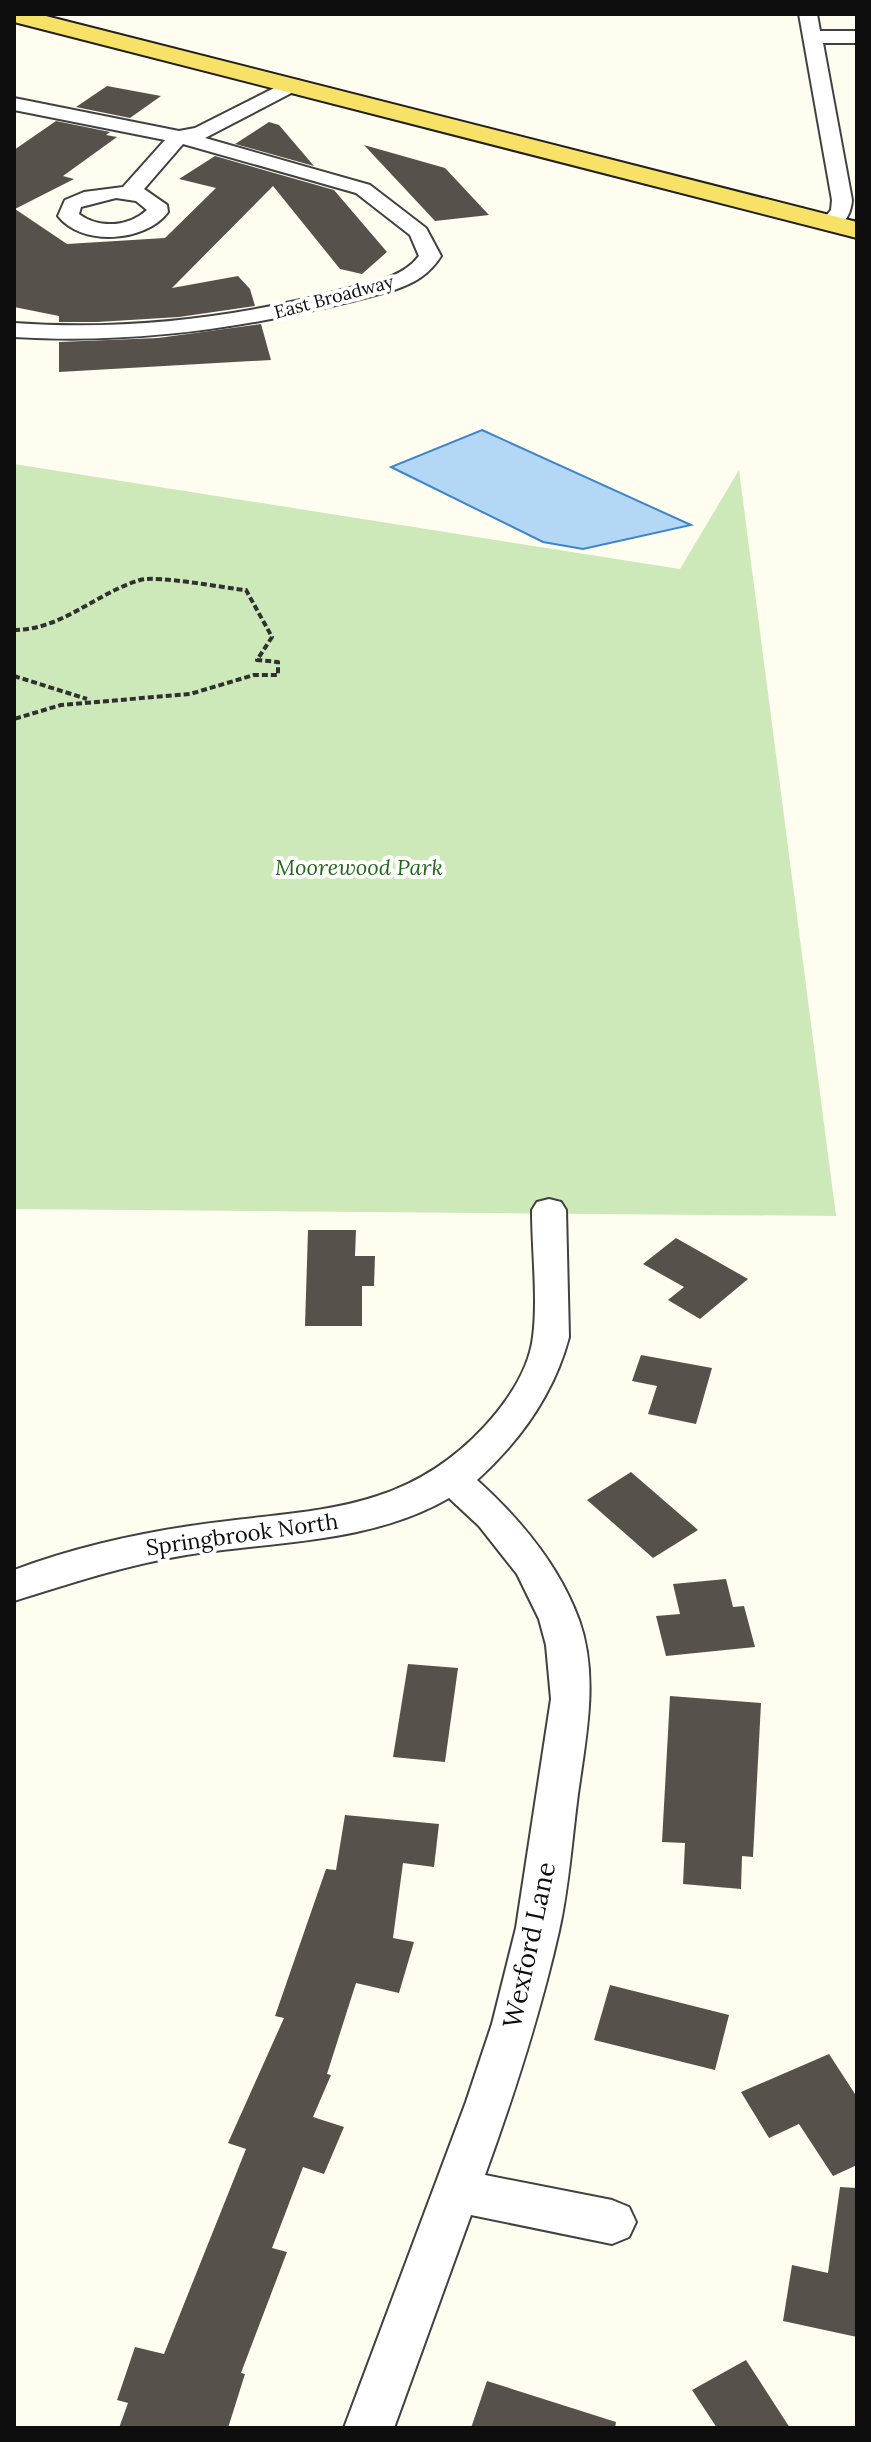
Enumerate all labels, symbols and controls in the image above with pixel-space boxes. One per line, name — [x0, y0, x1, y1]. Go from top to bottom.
street label: East Broadway — [272, 269, 397, 323]
park label: Moorewood Park — [275, 853, 443, 881]
street label: Springbrook North — [144, 1507, 340, 1561]
street label: Wexford Lane — [495, 1859, 562, 2031]

